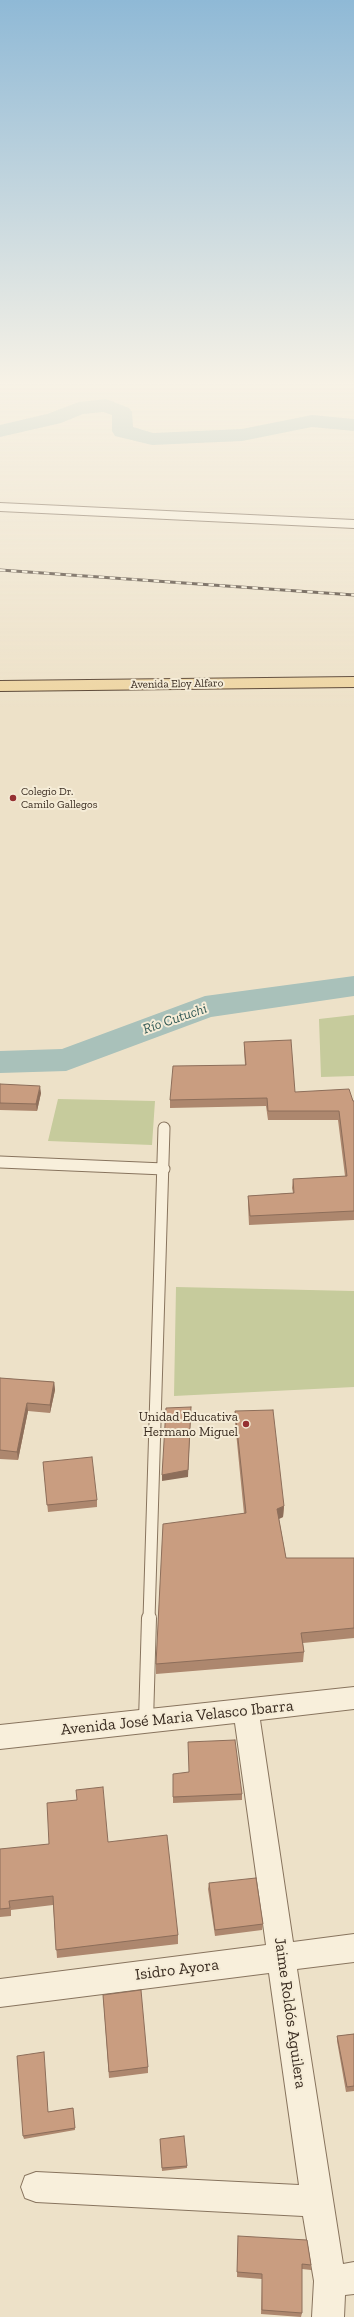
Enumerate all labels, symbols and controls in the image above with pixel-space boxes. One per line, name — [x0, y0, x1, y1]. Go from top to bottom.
street label: Avenida Eloy Alfaro — [131, 677, 223, 691]
place label: Colegio Dr. Camilo Gallegos — [21, 785, 97, 811]
marker: Colegio Dr. Camilo Gallegos — [8, 793, 18, 803]
water label: Río Cutuchi — [141, 1000, 209, 1038]
place label: Unidad Educativa Hermano Miguel — [139, 1409, 238, 1440]
marker: Unidad Educativa Hermano Miguel — [241, 1419, 251, 1429]
street label: Avenida José Maria Velasco Ibarra — [60, 1696, 294, 1740]
street label: Jaime Roldós Aguilera — [270, 1936, 310, 2090]
street label: Isidro Ayora — [134, 1955, 220, 1985]

